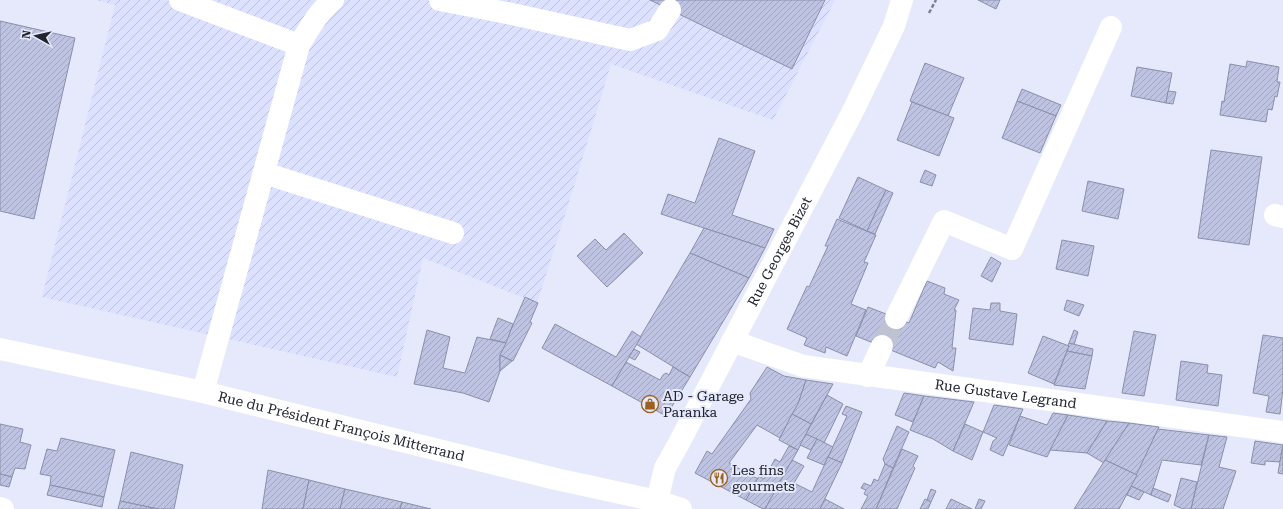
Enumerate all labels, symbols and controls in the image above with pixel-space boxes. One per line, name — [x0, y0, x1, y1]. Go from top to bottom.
north arrow — [16, 16, 56, 56]
text: N — [20, 29, 34, 40]
street label: Rue Georges Bizet — [744, 194, 815, 309]
street label: Rue Gustave Legrand — [934, 376, 1078, 412]
street label: Rue du Président François Mitterrand — [216, 388, 466, 464]
place label: AD - Garage Paranka — [663, 388, 744, 420]
shop icon: AD - Garage Paranka — [640, 394, 660, 414]
place label: Les fins gourmets — [732, 462, 795, 494]
restaurant icon: Les fins gourmets — [709, 468, 729, 488]

